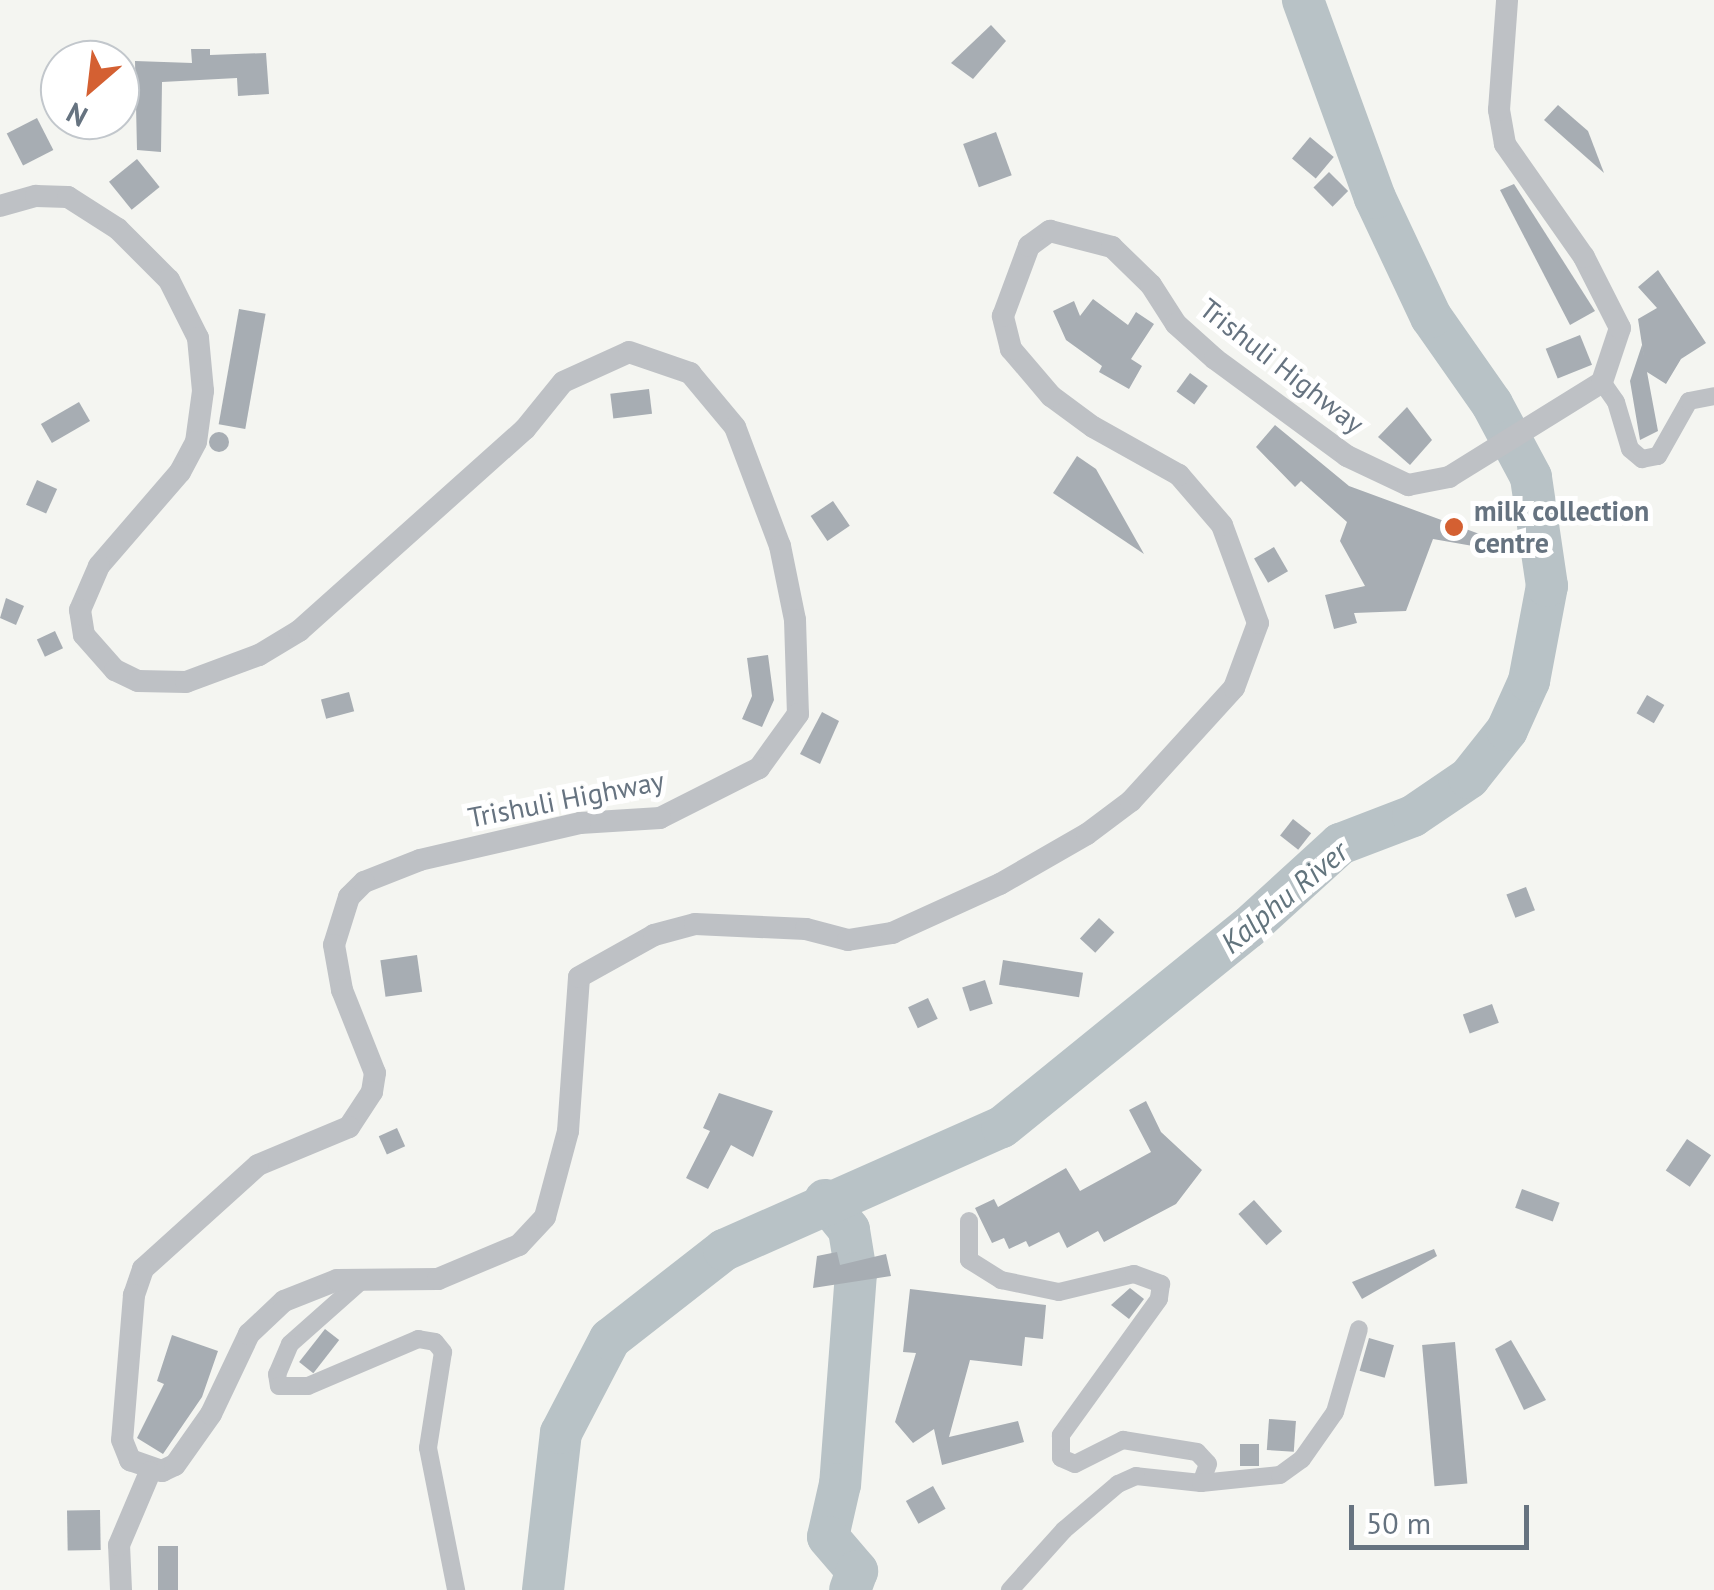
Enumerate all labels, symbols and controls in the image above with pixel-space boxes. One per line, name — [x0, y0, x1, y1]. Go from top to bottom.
north arrow — [40, 40, 140, 140]
text: N — [60, 95, 93, 136]
street label: Trishuli Highway — [1193, 291, 1371, 441]
place label: milk collection centre — [1474, 494, 1650, 560]
marker: milk collection centre — [1443, 516, 1465, 538]
street label: Trishuli Highway — [465, 764, 667, 834]
water label: Kalphu River — [1213, 834, 1355, 960]
scale bar — [1354, 1485, 1534, 1547]
text: 50 m — [1366, 1503, 1431, 1542]

